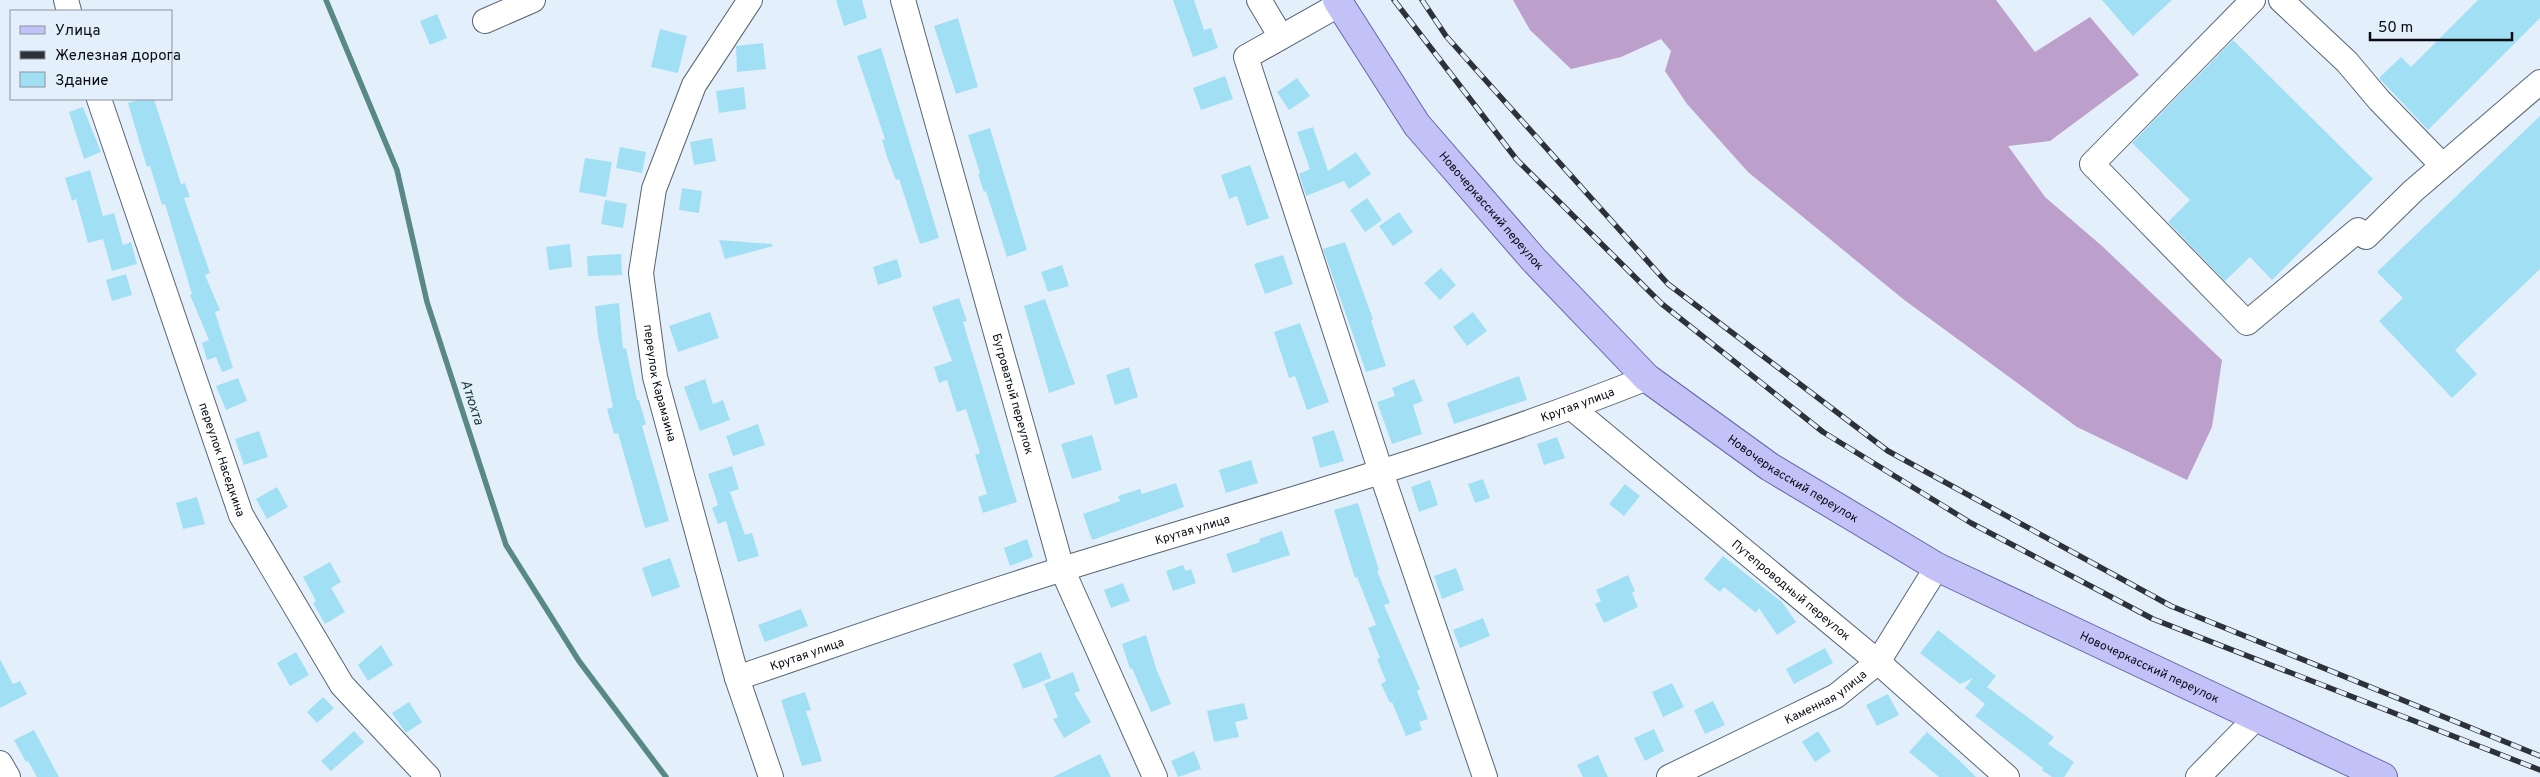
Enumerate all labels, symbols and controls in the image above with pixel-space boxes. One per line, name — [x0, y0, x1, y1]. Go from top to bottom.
legend — [10, 10, 172, 100]
scale bar — [2370, 10, 2512, 42]
text: 50 m — [2378, 19, 2413, 38]
text: Улица — [55, 22, 100, 41]
text: Железная дорога — [55, 47, 181, 66]
text: Здание — [55, 72, 108, 91]
street label: Новочеркасский переулок — [1435, 149, 1547, 274]
street label: переулок Карамзина — [639, 324, 679, 444]
street label: Бугроватый переулок — [988, 332, 1037, 457]
water label: Атюхта — [456, 378, 487, 428]
street label: Крутая улица — [1539, 385, 1617, 426]
street label: переулок Наседкина — [194, 401, 248, 519]
street label: Новочеркасский переулок — [1724, 432, 1861, 527]
street label: Крутая улица — [1153, 512, 1232, 549]
street label: Путепроводный переулок — [1728, 537, 1853, 645]
street label: Новочеркасский переулок — [2077, 628, 2222, 708]
street label: Крутая улица — [768, 635, 846, 675]
street label: Каменная улица — [1782, 667, 1871, 729]

